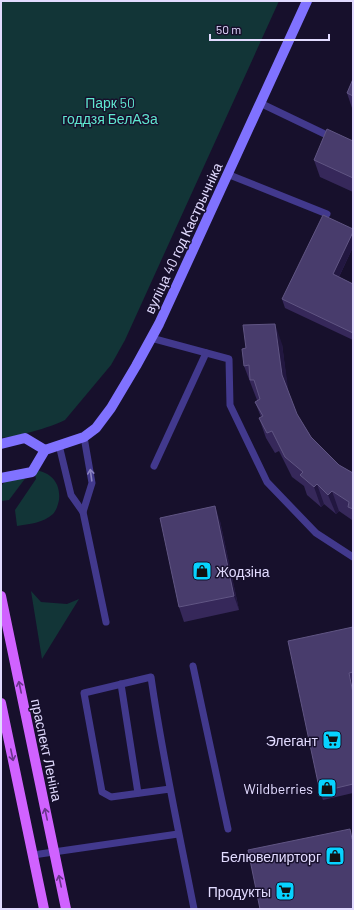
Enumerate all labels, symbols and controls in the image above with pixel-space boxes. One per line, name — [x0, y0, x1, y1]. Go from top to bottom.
scale bar — [210, 16, 329, 42]
text: 50 m — [216, 22, 241, 36]
park label: Парк 50 годдзя БелАЗа — [62, 94, 158, 127]
street label: вуліца 40 год Кастрычніка — [140, 159, 226, 316]
one-way arrow — [87, 469, 95, 482]
shop icon: Жодзіна — [191, 560, 213, 582]
place label: Жодзіна — [216, 563, 270, 580]
one-way arrow — [15, 680, 23, 693]
street label: праспект Леніна — [28, 697, 66, 803]
supermarket icon: Элегант — [321, 729, 343, 751]
place label: Элегант — [266, 732, 319, 749]
one-way arrow — [8, 748, 16, 761]
shop icon: Wildberries — [316, 777, 338, 799]
place label: Wildberries — [243, 780, 313, 797]
one-way arrow — [42, 808, 50, 821]
shop icon: Белювелирторг — [324, 845, 346, 867]
place label: Белювелирторг — [221, 848, 321, 865]
one-way arrow — [56, 874, 64, 887]
supermarket icon: Продукты — [274, 880, 296, 902]
place label: Продукты — [208, 883, 271, 900]

